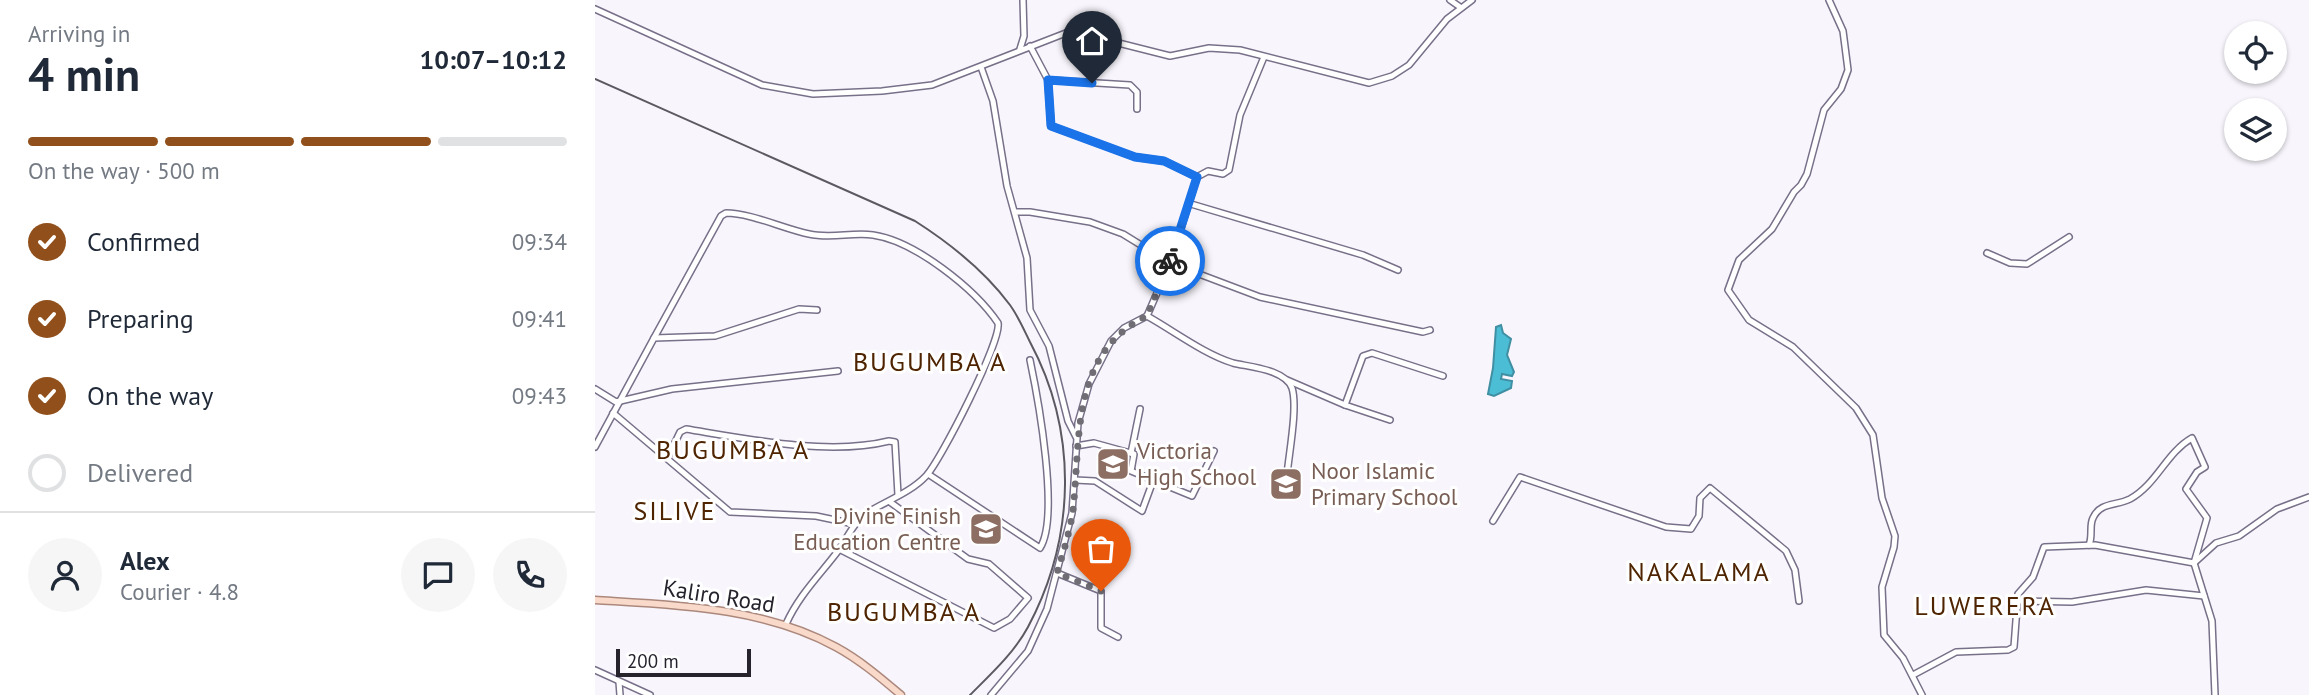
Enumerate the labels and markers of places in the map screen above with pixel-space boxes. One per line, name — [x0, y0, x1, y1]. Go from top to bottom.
pin — [1062, 11, 1122, 83]
place label: Victoria High School — [1136, 436, 1257, 491]
school or university icon: Victoria High School — [1094, 445, 1132, 483]
place label: Noor Islamic Primary School — [1311, 456, 1458, 511]
school or university icon: Noor Islamic Primary School — [1267, 465, 1305, 503]
place label: Divine Finish Education Centre — [793, 501, 961, 556]
school or university icon: Divine Finish Education Centre — [967, 510, 1005, 548]
pin — [1071, 519, 1131, 591]

